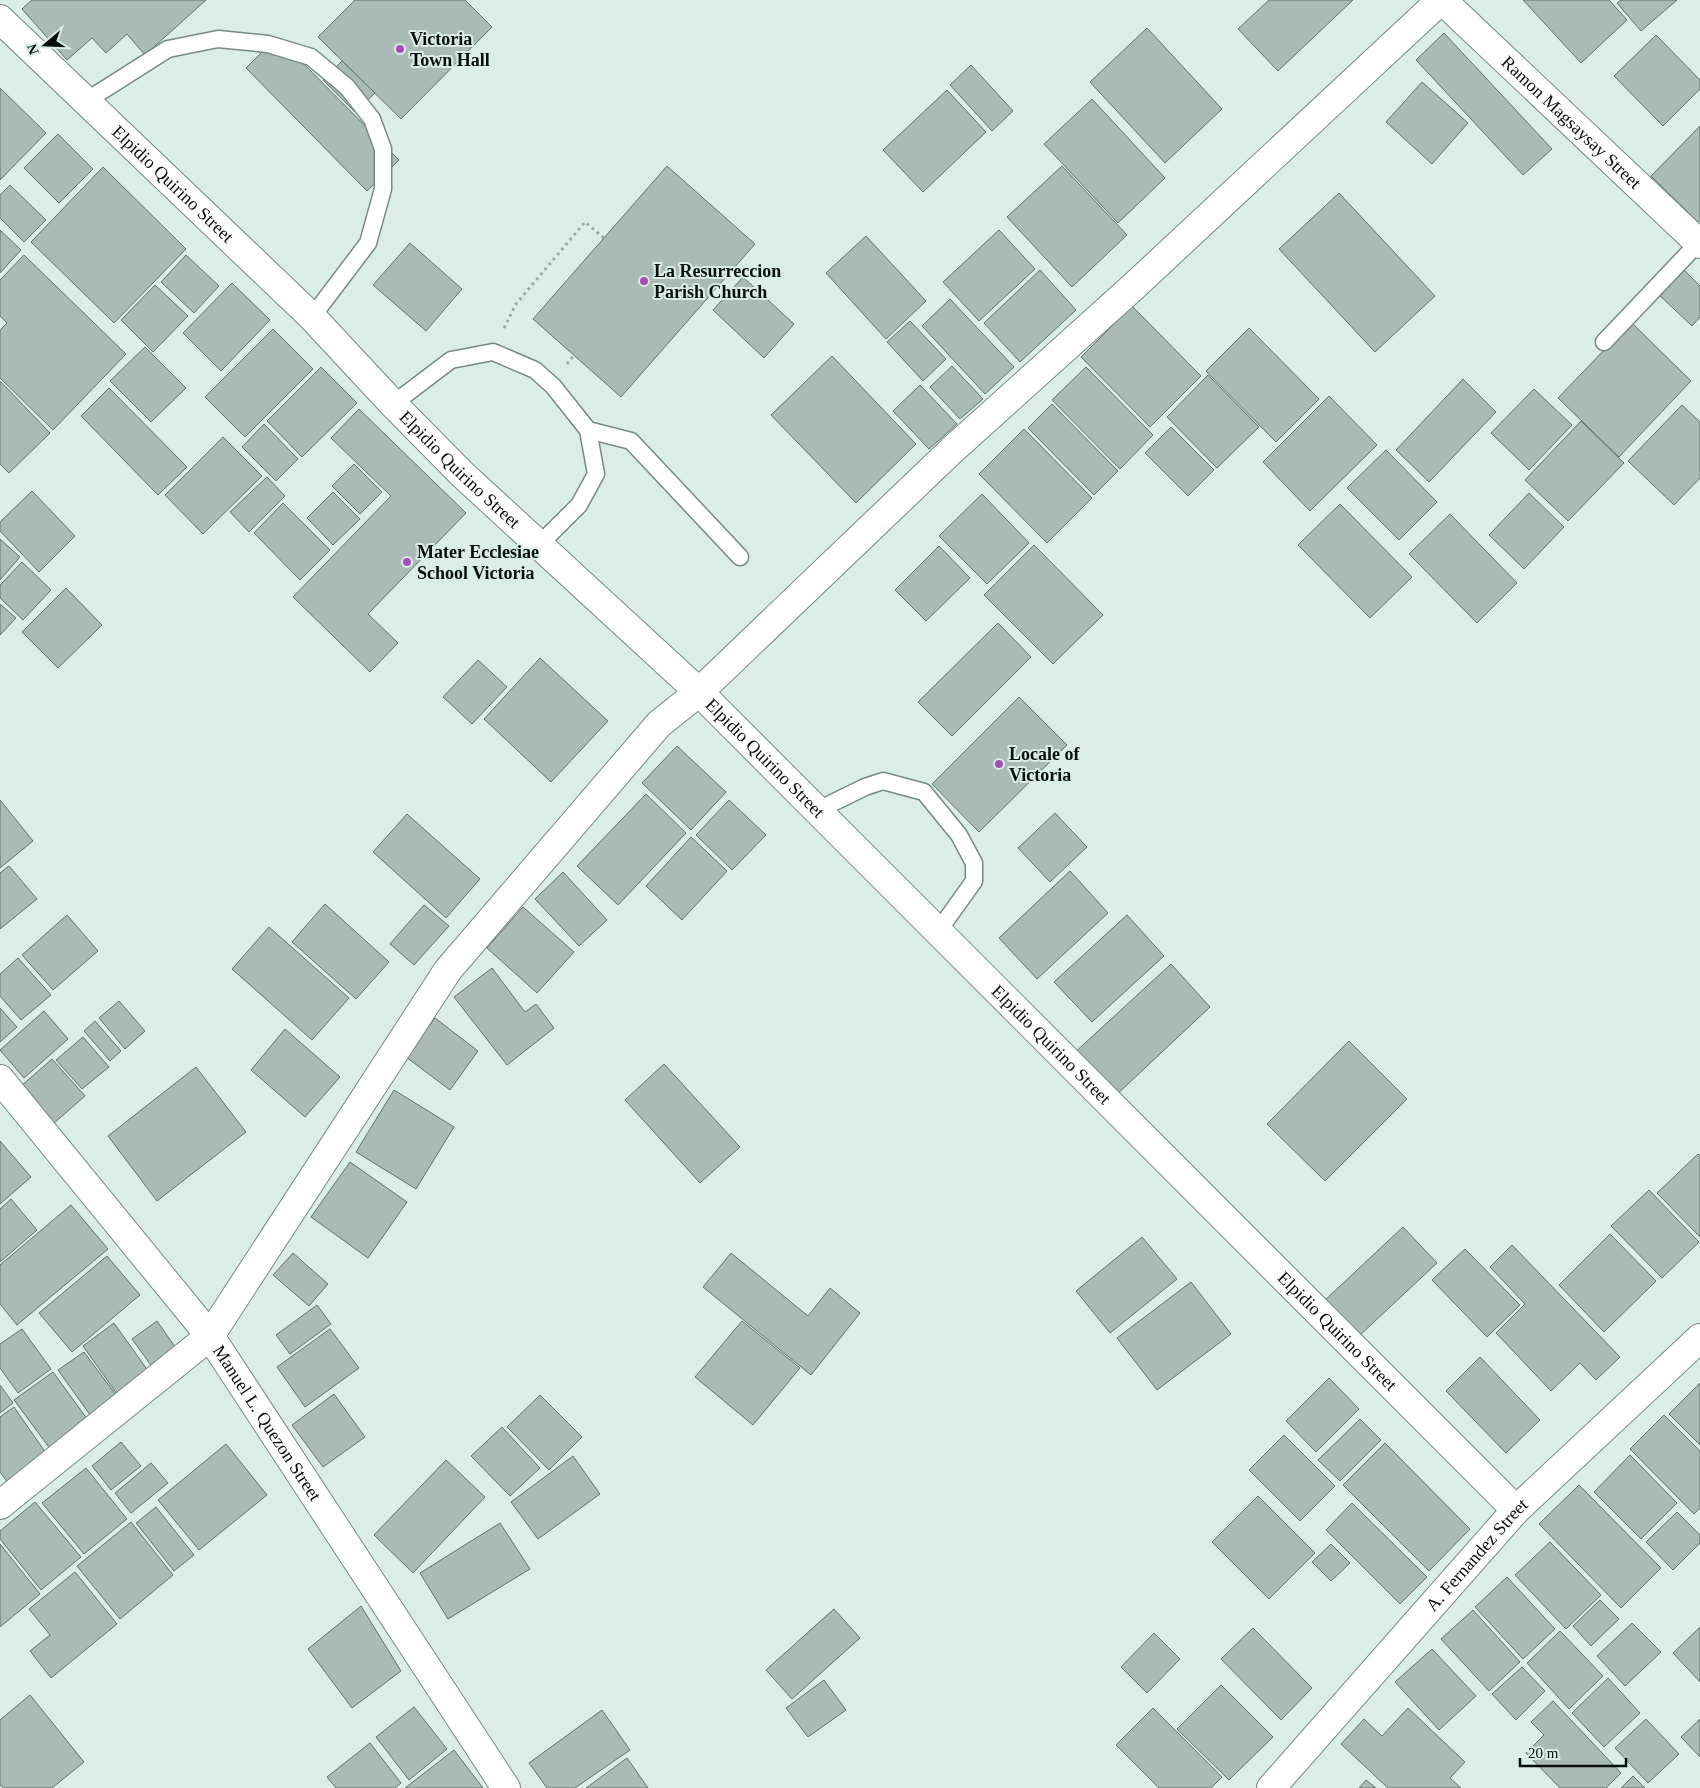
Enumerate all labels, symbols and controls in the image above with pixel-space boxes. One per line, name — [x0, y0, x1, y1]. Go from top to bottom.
north arrow — [20, 20, 70, 70]
place label: Victoria Town Hall — [410, 29, 490, 70]
text: N — [24, 42, 42, 56]
marker: Victoria Town Hall — [394, 43, 406, 55]
street label: Ramon Magsaysay Street — [1498, 52, 1645, 193]
street label: Elpidio Quirino Street — [108, 122, 238, 247]
place label: La Resurreccion Parish Church — [654, 261, 781, 302]
marker: La Resurreccion Parish Church — [638, 275, 650, 287]
street label: Elpidio Quirino Street — [395, 407, 524, 532]
place label: Mater Ecclesiae School Victoria — [417, 542, 539, 583]
marker: Mater Ecclesiae School Victoria — [401, 556, 413, 568]
street label: Elpidio Quirino Street — [701, 694, 829, 822]
place label: Locale of Victoria — [1009, 744, 1080, 785]
marker: Locale of Victoria — [993, 758, 1005, 770]
street label: Elpidio Quirino Street — [988, 981, 1115, 1108]
street label: Elpidio Quirino Street — [1274, 1267, 1401, 1395]
street label: Manuel L. Quezon Street — [209, 1341, 325, 1505]
street label: A. Fernandez Street — [1422, 1494, 1532, 1615]
scale bar — [1520, 1736, 1626, 1768]
text: 20 m — [1528, 1745, 1559, 1761]

